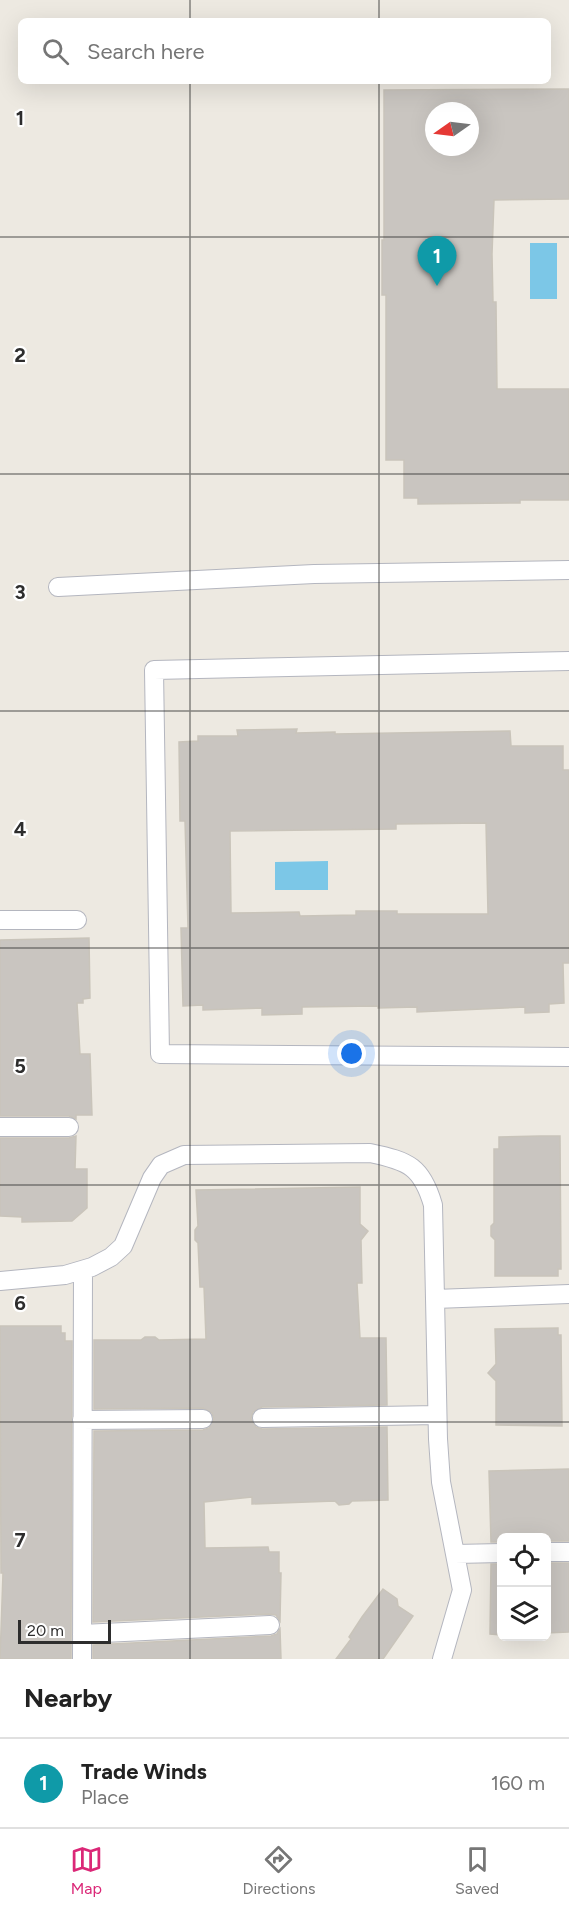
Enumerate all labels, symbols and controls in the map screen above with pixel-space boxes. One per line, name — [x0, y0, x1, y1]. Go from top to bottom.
search box — [18, 18, 551, 84]
icon: search — [39, 35, 72, 68]
text: Search here — [87, 38, 205, 65]
north arrow — [425, 102, 479, 156]
text: 1 — [16, 106, 24, 130]
pin: 1 — [418, 236, 456, 286]
text: 2 — [14, 343, 26, 367]
text: 3 — [14, 580, 26, 604]
text: 4 — [14, 817, 27, 841]
your location — [337, 1039, 366, 1068]
text: 5 — [14, 1054, 26, 1078]
text: 6 — [14, 1291, 26, 1315]
text: 7 — [14, 1528, 26, 1552]
map controls — [497, 1533, 551, 1641]
button: locate — [497, 1533, 551, 1587]
button: layers — [497, 1587, 551, 1641]
scale bar — [18, 1617, 111, 1644]
text: 20 m — [27, 1621, 64, 1640]
text: Nearby — [24, 1682, 112, 1714]
text: Trade Winds — [81, 1758, 207, 1785]
text: 1 — [39, 1771, 48, 1795]
text: 160 m — [491, 1771, 545, 1795]
text: Place — [81, 1785, 129, 1809]
tab: Map — [70, 1843, 103, 1898]
tab: Directions — [242, 1843, 315, 1898]
tab: Saved — [455, 1843, 499, 1898]

